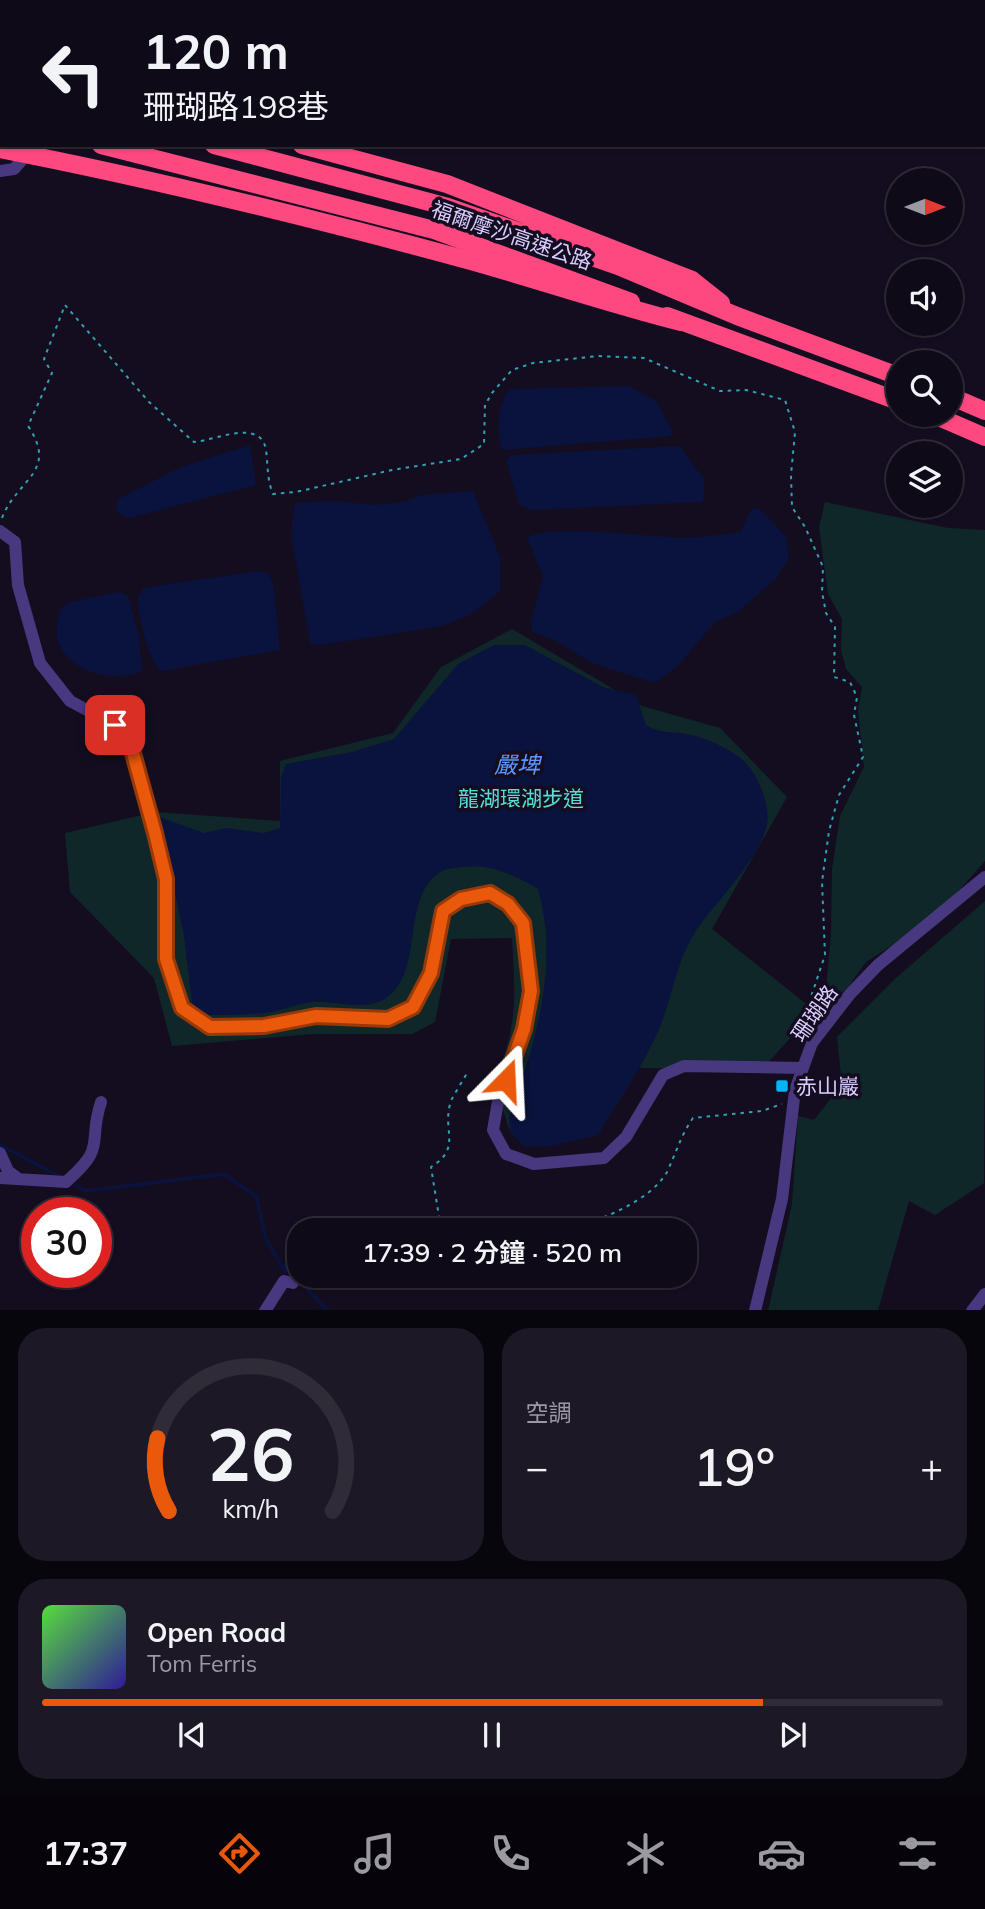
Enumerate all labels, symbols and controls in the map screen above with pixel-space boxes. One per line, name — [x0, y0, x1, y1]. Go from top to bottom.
text: 120 m — [143, 20, 289, 81]
icon: left — [28, 28, 119, 119]
text: 珊瑚路198巷 — [143, 86, 329, 126]
north arrow — [886, 168, 962, 245]
map controls — [886, 168, 963, 518]
street label: 福爾摩沙高速公路 — [428, 195, 596, 275]
button: sound — [886, 259, 963, 336]
button: search — [886, 350, 963, 427]
button: layers — [886, 441, 963, 518]
pin — [85, 695, 145, 755]
icon: arrive — [96, 706, 134, 744]
water label: 嚴埤 — [494, 750, 543, 779]
park label: 龍湖環湖步道 — [458, 785, 584, 811]
street label: 珊瑚路 — [785, 980, 843, 1046]
position arrow — [469, 1043, 543, 1117]
place label: 赤山巖 — [796, 1073, 859, 1099]
marker: 赤山巖 — [774, 1078, 790, 1094]
speed limit sign: 30 — [21, 1197, 112, 1288]
text: 17:39 · 2 分鐘 · 520 m — [362, 1236, 622, 1269]
text: 空調 — [526, 1398, 572, 1427]
text: 26 — [207, 1408, 294, 1499]
text: 19° — [693, 1434, 775, 1499]
text: − — [526, 1443, 548, 1491]
text: + — [920, 1443, 943, 1491]
text: km/h — [222, 1492, 279, 1523]
text: Open Road — [147, 1616, 286, 1649]
text: Tom Ferris — [147, 1649, 257, 1678]
icon: previous — [173, 1716, 211, 1754]
icon: pause — [473, 1716, 511, 1754]
icon: next — [774, 1716, 812, 1754]
icon: directions — [215, 1829, 264, 1878]
icon: music — [350, 1829, 399, 1878]
icon: phone — [486, 1829, 535, 1878]
icon: climate — [621, 1829, 670, 1878]
icon: car — [757, 1829, 806, 1878]
icon: filters — [893, 1829, 942, 1878]
text: 17:37 — [43, 1833, 128, 1873]

